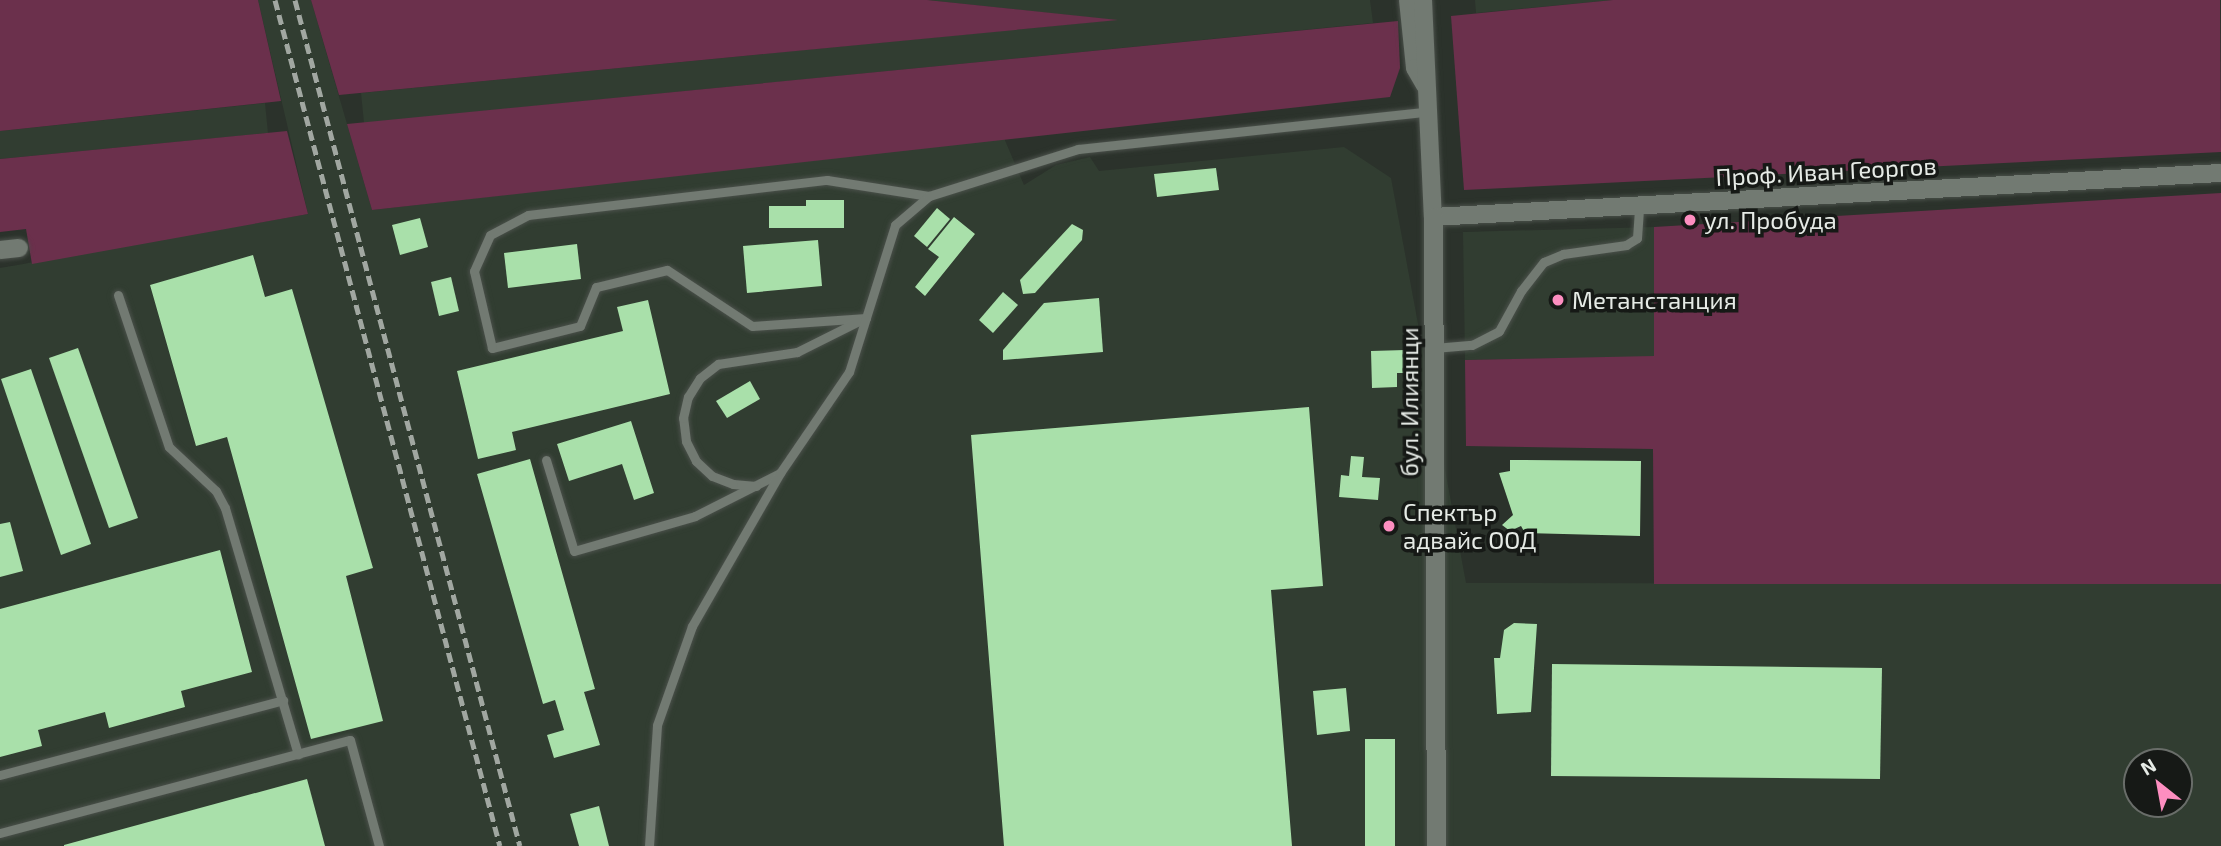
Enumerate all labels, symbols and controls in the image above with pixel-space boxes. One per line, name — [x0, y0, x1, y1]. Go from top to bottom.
street label: Проф. Иван Георгов — [1715, 151, 1937, 191]
place label: ул. Пробуда — [1704, 206, 1837, 234]
marker: ул. Пробуда — [1682, 212, 1698, 228]
place label: Метанстанция — [1572, 286, 1737, 314]
marker: Метанстанция — [1550, 292, 1566, 308]
street label: бул. Илиянци — [1395, 327, 1423, 477]
place label: Спектър адвайс ООД — [1403, 498, 1536, 554]
marker: Спектър адвайс ООД — [1381, 518, 1397, 534]
north arrow — [2123, 748, 2193, 818]
text: N — [2136, 753, 2160, 780]

